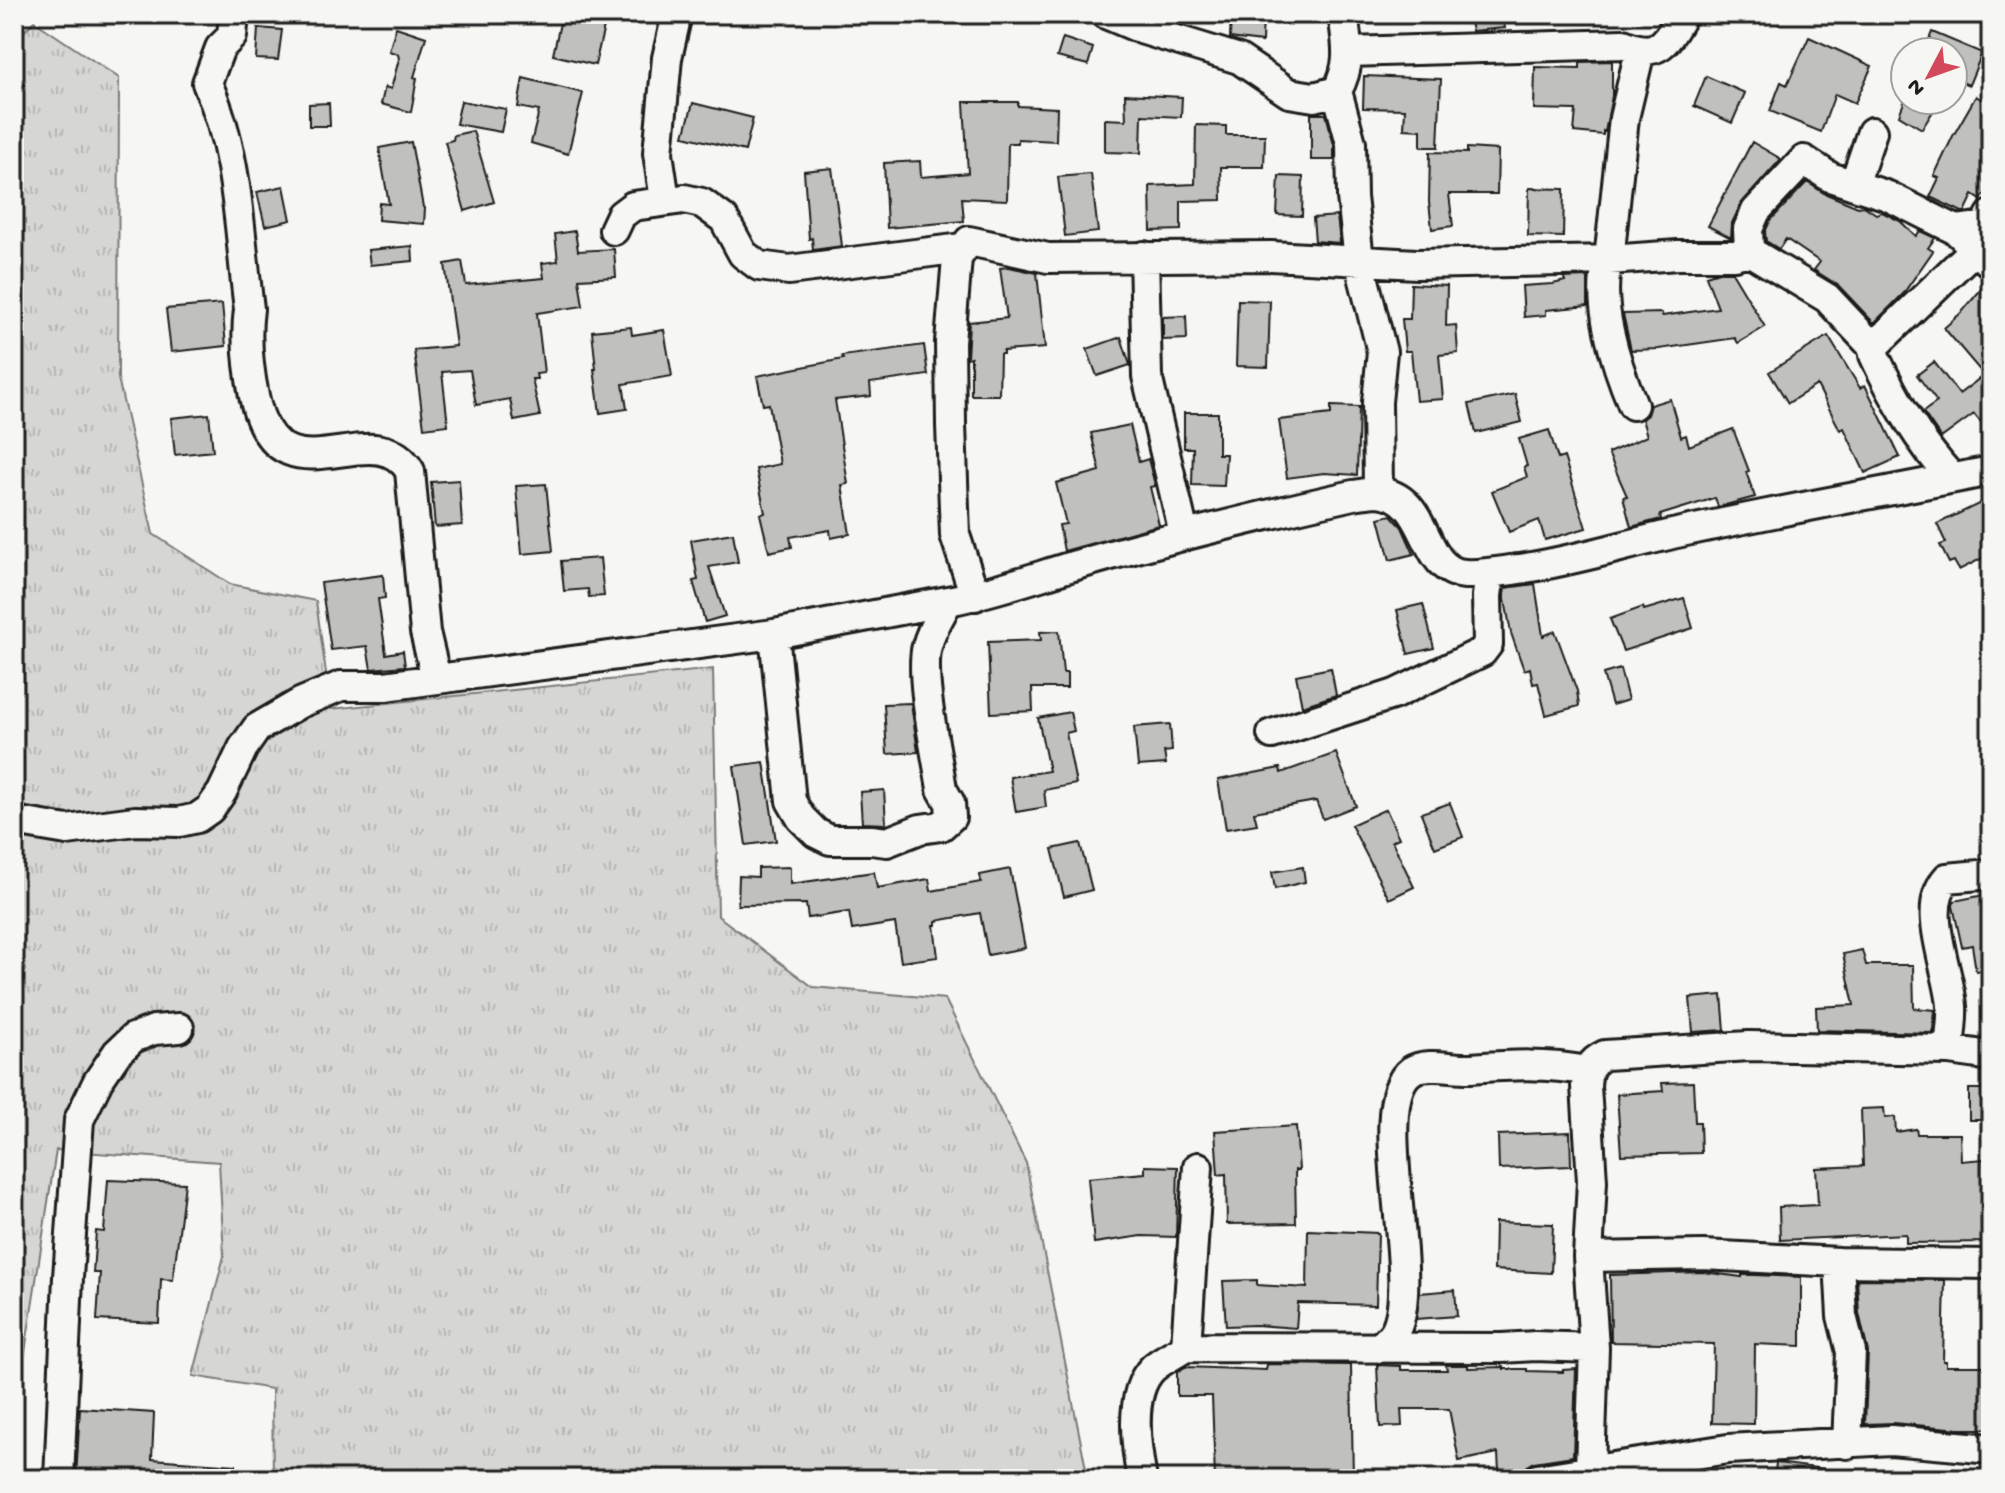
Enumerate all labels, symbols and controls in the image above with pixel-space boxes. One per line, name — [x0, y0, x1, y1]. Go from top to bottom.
north arrow — [1889, 36, 1969, 116]
text: N — [1902, 73, 1931, 100]

